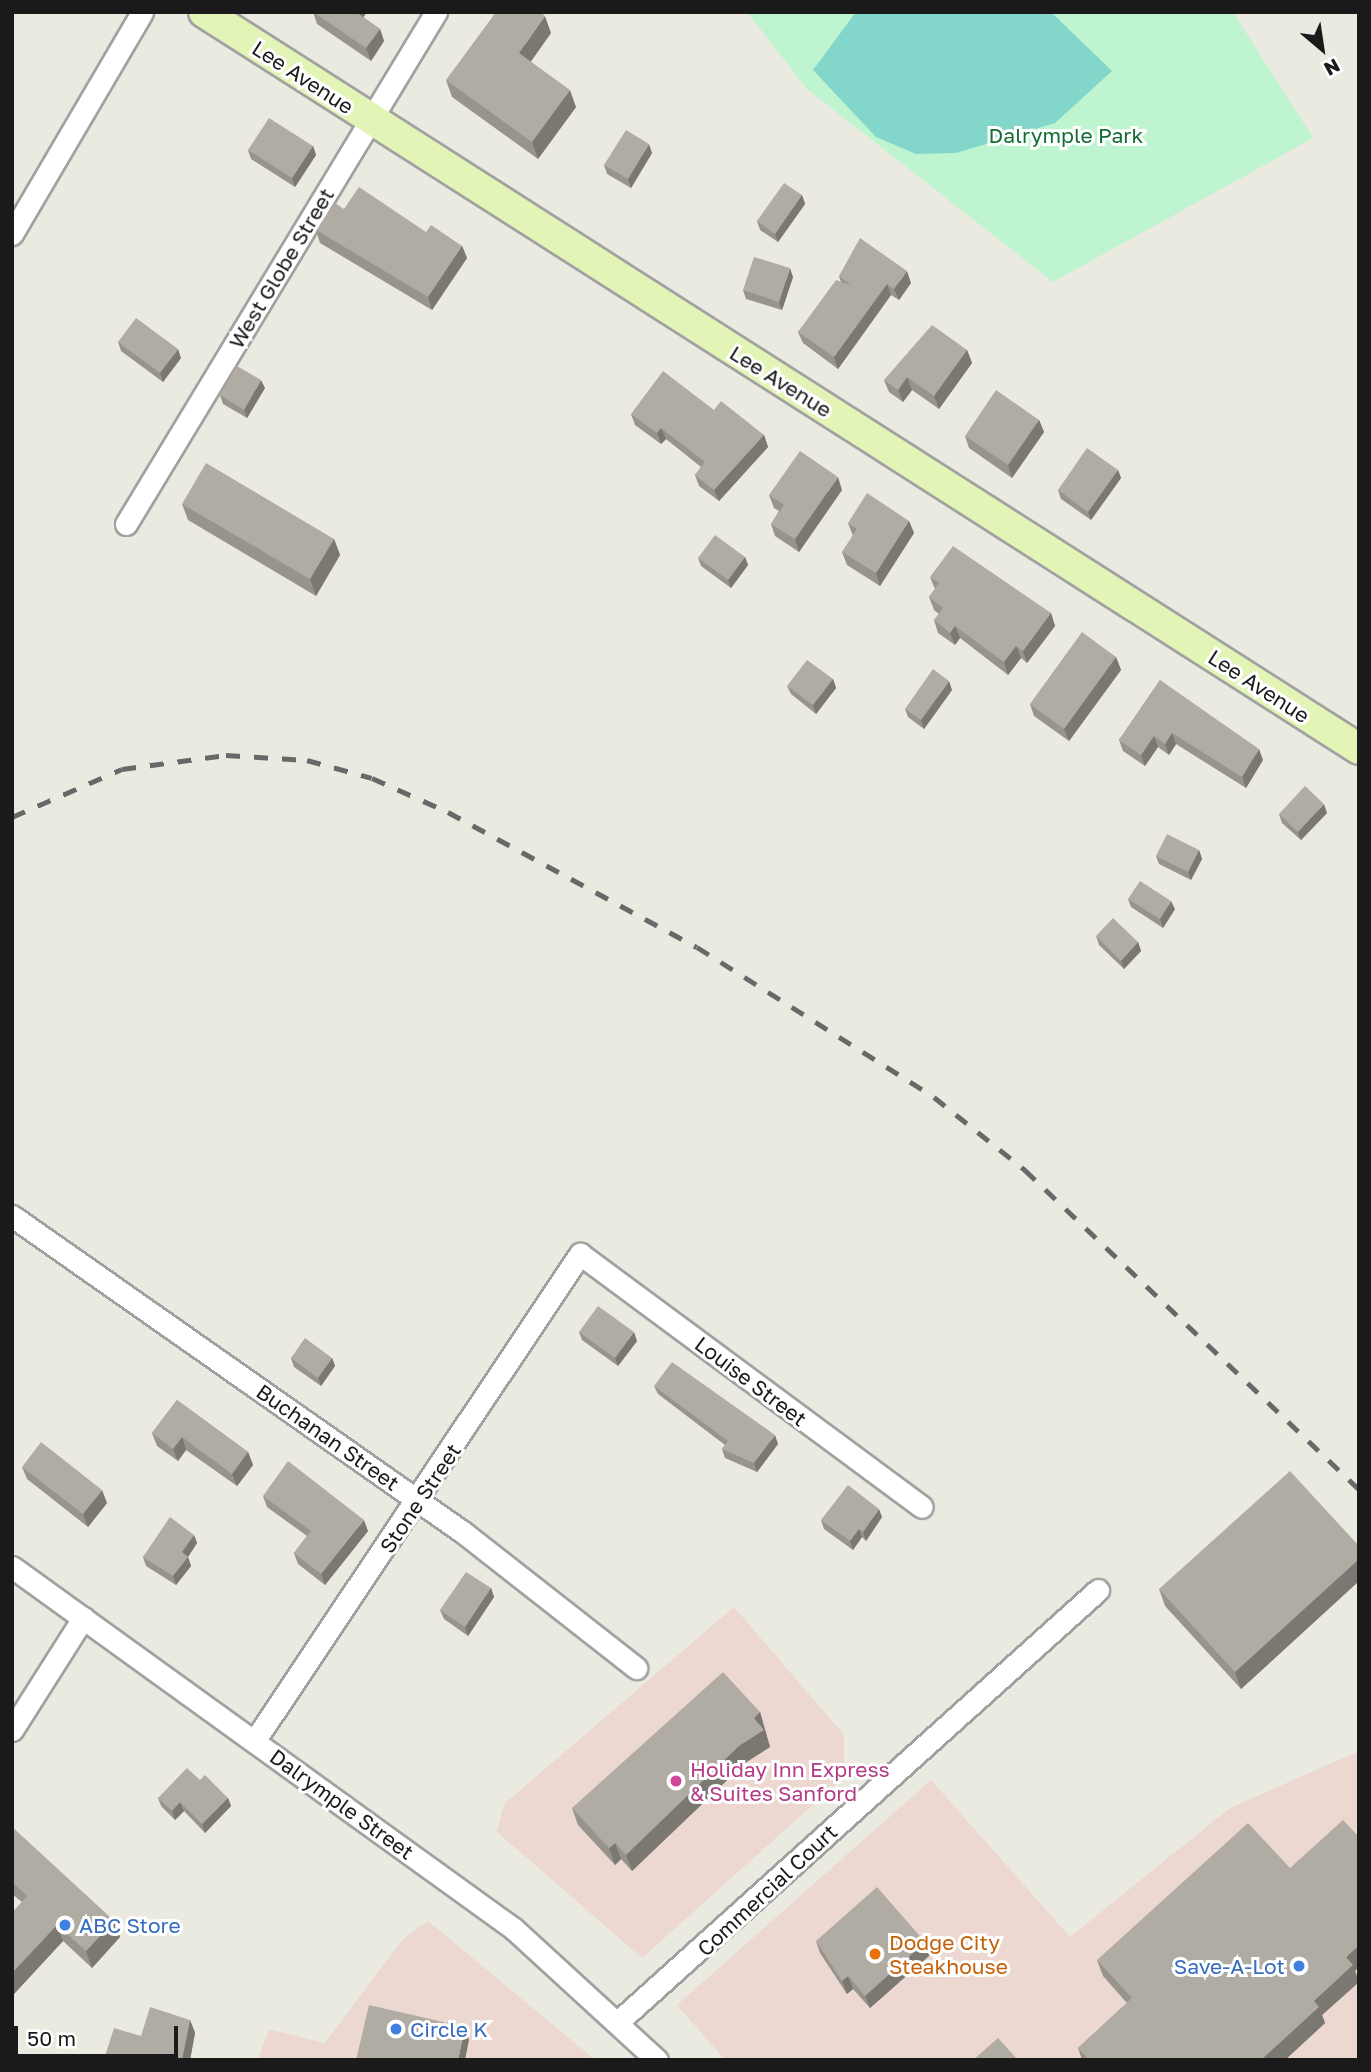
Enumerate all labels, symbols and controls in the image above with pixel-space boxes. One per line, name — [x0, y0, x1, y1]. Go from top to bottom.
north arrow — [1287, 14, 1357, 84]
street label: Lee Avenue — [248, 35, 358, 119]
text: N — [1321, 54, 1344, 81]
park label: Dalrymple Park — [989, 122, 1143, 148]
street label: West Globe Street — [223, 183, 339, 353]
street label: Lee Avenue — [725, 340, 837, 422]
street label: Lee Avenue — [1204, 644, 1314, 728]
street label: Louise Street — [690, 1331, 812, 1431]
street label: Buchanan Street — [252, 1378, 404, 1496]
street label: Stone Street — [374, 1439, 466, 1557]
street label: Dalrymple Street — [265, 1743, 419, 1865]
place label: Holiday Inn Express & Suites Sanford — [690, 1756, 890, 1806]
marker: Holiday Inn Express & Suites Sanford — [668, 1773, 684, 1789]
street label: Commercial Court — [692, 1819, 842, 1961]
place label: ABC Store — [79, 1912, 181, 1938]
marker: ABC Store — [57, 1917, 73, 1933]
place label: Dodge City Steakhouse — [889, 1929, 1008, 1979]
marker: Dodge City Steakhouse — [867, 1946, 883, 1962]
place label: Save-A-Lot — [1174, 1953, 1285, 1979]
marker: Save-A-Lot — [1291, 1958, 1307, 1974]
scale bar — [18, 2012, 182, 2056]
place label: Circle K — [410, 2016, 488, 2042]
marker: Circle K — [388, 2021, 404, 2037]
text: 50 m — [27, 2025, 76, 2051]

